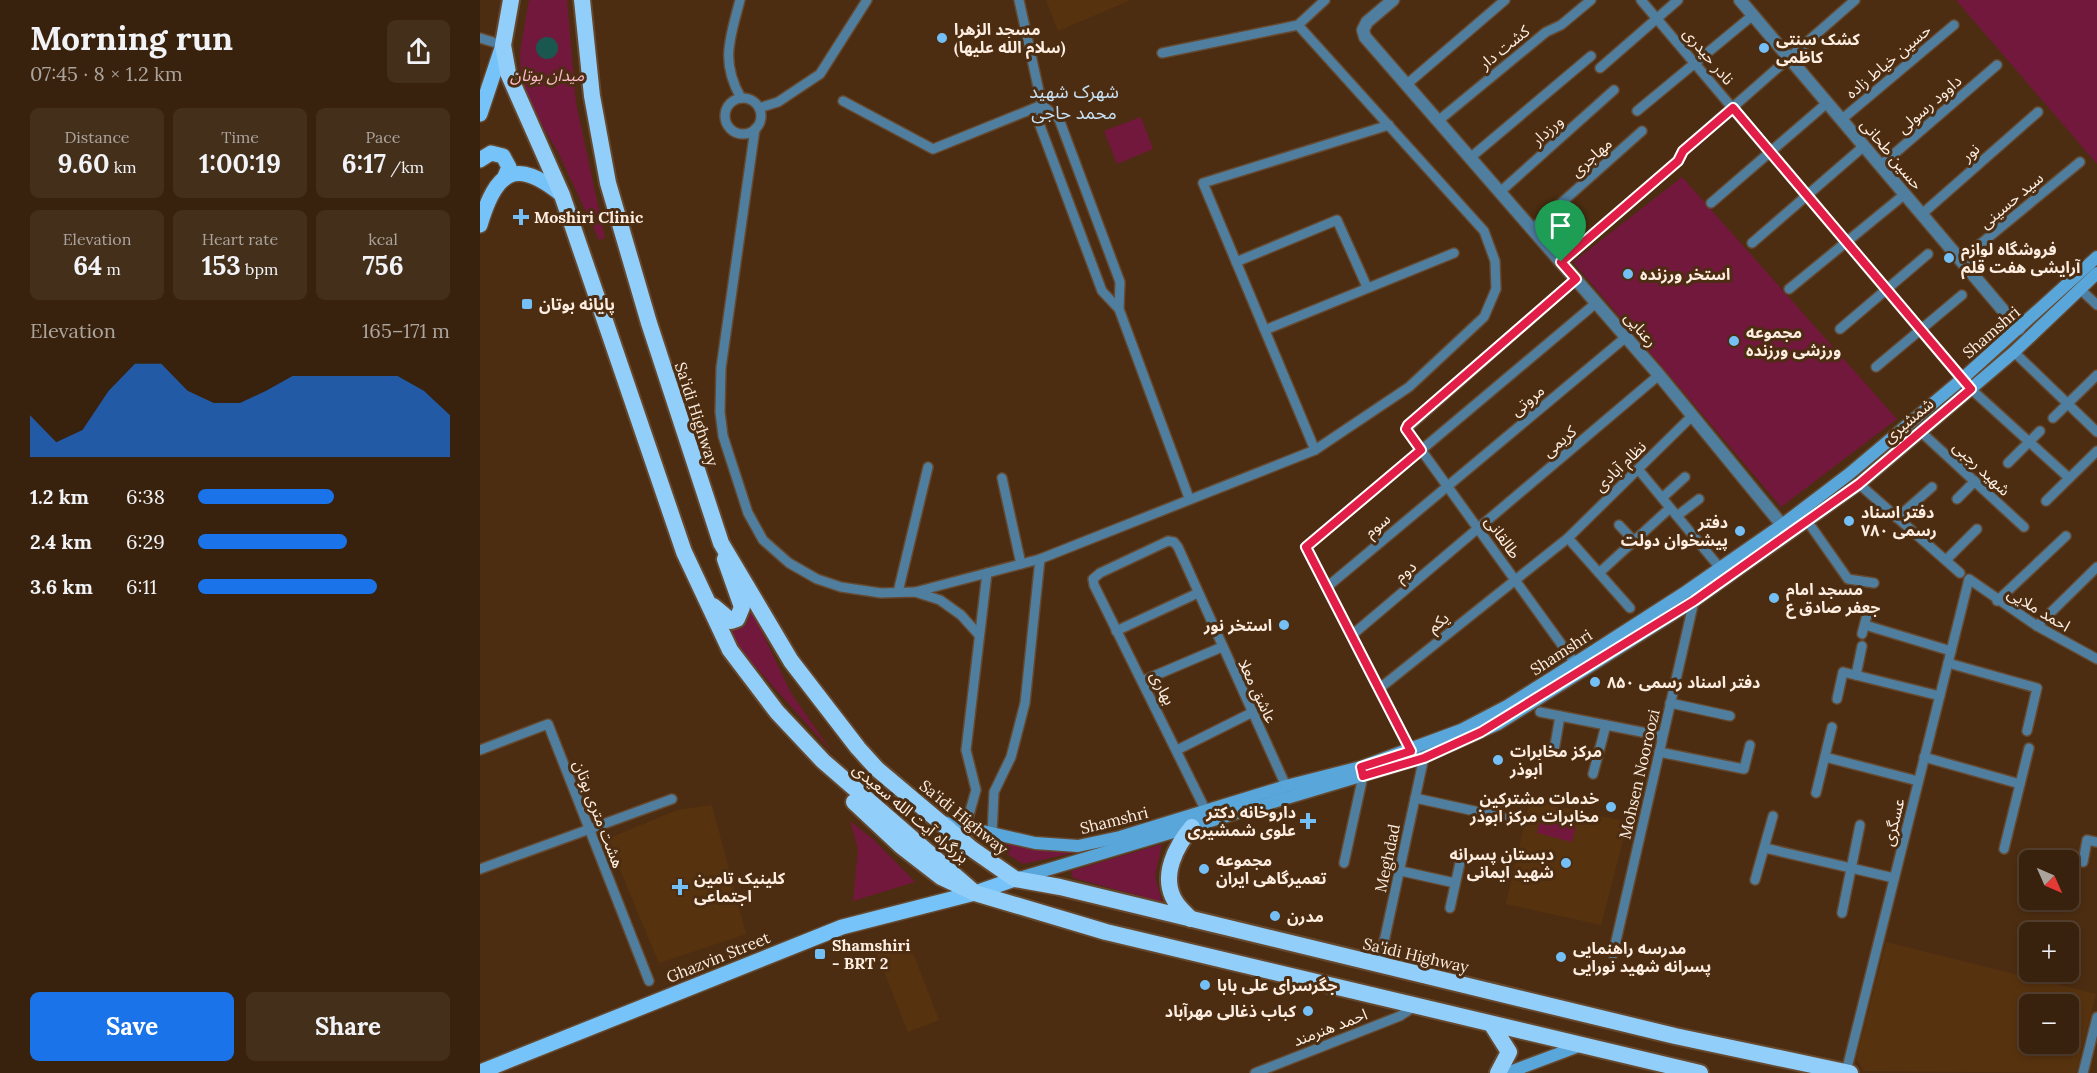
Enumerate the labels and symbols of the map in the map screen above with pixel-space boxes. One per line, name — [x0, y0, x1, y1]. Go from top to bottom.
place label: مسجد الزهرا (سلام الله علیها) — [954, 19, 1066, 59]
street label: کشت دار — [1474, 20, 1534, 74]
street label: حسین خیاط زاده — [1841, 20, 1935, 102]
street label: نادر حیدری — [1679, 23, 1739, 89]
place label: کشک سنتی کاظمی — [1776, 29, 1860, 67]
marker: مسجد الزهرا (سلام الله علیها) — [935, 31, 949, 45]
marker: کشک سنتی کاظمی — [1757, 41, 1771, 55]
park label: میدان بوتان — [510, 65, 585, 85]
street label: داوود رسولی — [1893, 71, 1965, 137]
district label: شهرک شهید محمد حاجی — [1029, 80, 1119, 124]
street label: ورزدار — [1526, 111, 1567, 150]
street label: حسین طحانی — [1856, 114, 1928, 194]
street label: مهاجری — [1566, 133, 1616, 181]
street label: نور — [1956, 139, 1983, 166]
street label: سید حسینی — [1975, 167, 2047, 233]
pin — [1535, 200, 1586, 262]
place label: Moshiri Clinic — [534, 207, 644, 227]
marker: Moshiri Clinic — [512, 208, 530, 226]
place label: فروشگاه لوازم آرایشی هفت قلم — [1961, 239, 2081, 280]
marker: فروشگاه لوازم آرایشی هفت قلم — [1942, 251, 1956, 265]
place label: استخر ورزنده — [1640, 264, 1730, 284]
marker: استخر ورزنده — [1621, 267, 1635, 281]
place label: پایانه بوتان — [539, 294, 615, 315]
marker: پایانه بوتان — [520, 297, 534, 311]
street label: Shamshri — [1958, 302, 2024, 362]
street label: رعنایی — [1620, 307, 1662, 351]
place label: مجموعه ورزشی ورزنده — [1746, 322, 1841, 360]
marker: مجموعه ورزشی ورزنده — [1727, 334, 1741, 348]
street label: Sa'idi Highway — [671, 360, 723, 469]
street label: مروتی — [1506, 380, 1548, 420]
street label: شمشیری — [1879, 393, 1937, 447]
street label: کریمی — [1538, 421, 1580, 461]
street label: نظام آبادی — [1590, 436, 1652, 498]
street label: شهید رجبی — [1949, 436, 2015, 500]
place label: دفتر اسناد رسمی ۷۸۰ — [1861, 502, 1937, 540]
street label: سوم — [1360, 508, 1396, 544]
street label: طالقانی — [1481, 512, 1525, 563]
place label: دفتر پیشخوان دولت — [1621, 512, 1728, 551]
marker: دفتر اسناد رسمی ۷۸۰ — [1842, 514, 1856, 528]
marker: دفتر پیشخوان دولت — [1733, 524, 1747, 538]
street label: دوم — [1390, 556, 1422, 588]
place label: مسجد امام جعفر صادق ع — [1786, 579, 1880, 619]
street label: احمد ملایی — [2004, 582, 2074, 636]
marker: مسجد امام جعفر صادق ع — [1767, 591, 1781, 605]
street label: یکم — [1423, 607, 1455, 639]
place label: استخر نور — [1203, 615, 1272, 635]
marker: استخر نور — [1277, 618, 1291, 632]
street label: Shamshri — [1526, 625, 1596, 679]
street label: عاشق معلا — [1234, 656, 1282, 727]
street label: بهاری — [1146, 668, 1180, 708]
place label: دفتر اسناد رسمی ۸۵۰ — [1607, 672, 1760, 692]
marker: دفتر اسناد رسمی ۸۵۰ — [1588, 675, 1602, 689]
street label: Mohsen Nooroozi — [1614, 707, 1664, 841]
place label: مرکز مخابرات ابوذر — [1509, 741, 1602, 779]
marker: مرکز مخابرات ابوذر — [1491, 753, 1505, 767]
street label: هشت متری بوتان — [569, 757, 629, 871]
street label: بزرگراه آیت الله سعیدی — [849, 759, 973, 867]
street label: Sa'idi Highway — [916, 775, 1013, 859]
place label: خدمات مشترکین مخابرات مرکز ابوذر — [1469, 788, 1599, 826]
street label: عسگری — [1877, 796, 1909, 848]
marker: خدمات مشترکین مخابرات مرکز ابوذر — [1604, 800, 1618, 814]
street label: Shamshri — [1078, 802, 1150, 838]
place label: داروخانه دکتر علوی شمشیری — [1187, 802, 1296, 840]
marker: داروخانه دکتر علوی شمشیری — [1301, 814, 1315, 828]
street label: Meghdad — [1370, 822, 1404, 894]
place label: دبستان پسرانه شهید ایمانی — [1449, 844, 1554, 882]
place label: مجموعه تعمیرگاهی ایران — [1216, 850, 1327, 888]
north arrow — [2019, 850, 2079, 910]
marker: دبستان پسرانه شهید ایمانی — [1559, 856, 1573, 870]
marker: مجموعه تعمیرگاهی ایران — [1197, 862, 1211, 876]
place label: کلینیک تامین اجتماعی — [694, 868, 786, 906]
marker: کلینیک تامین اجتماعی — [671, 878, 689, 896]
place label: مدرن — [1287, 906, 1324, 926]
marker: مدرن — [1268, 909, 1282, 923]
street label: Ghazvin Street — [663, 927, 774, 987]
street label: Sa'idi Highway — [1361, 933, 1471, 977]
place label: Shamshiri - BRT 2 — [832, 935, 910, 973]
place label: مدرسه راهنمایی پسرانه شهید نورایی — [1573, 938, 1711, 977]
marker: Shamshiri - BRT 2 — [813, 947, 827, 961]
marker: مدرسه راهنمایی پسرانه شهید نورایی — [1554, 950, 1568, 964]
place label: جگرسرای علی بابا — [1217, 975, 1337, 995]
marker: جگرسرای علی بابا — [1198, 978, 1212, 992]
place label: کباب ذغالی مهرآباد — [1165, 1001, 1297, 1021]
street label: احمد هنرمند — [1290, 1004, 1370, 1050]
marker: کباب ذغالی مهرآباد — [1301, 1004, 1315, 1018]

